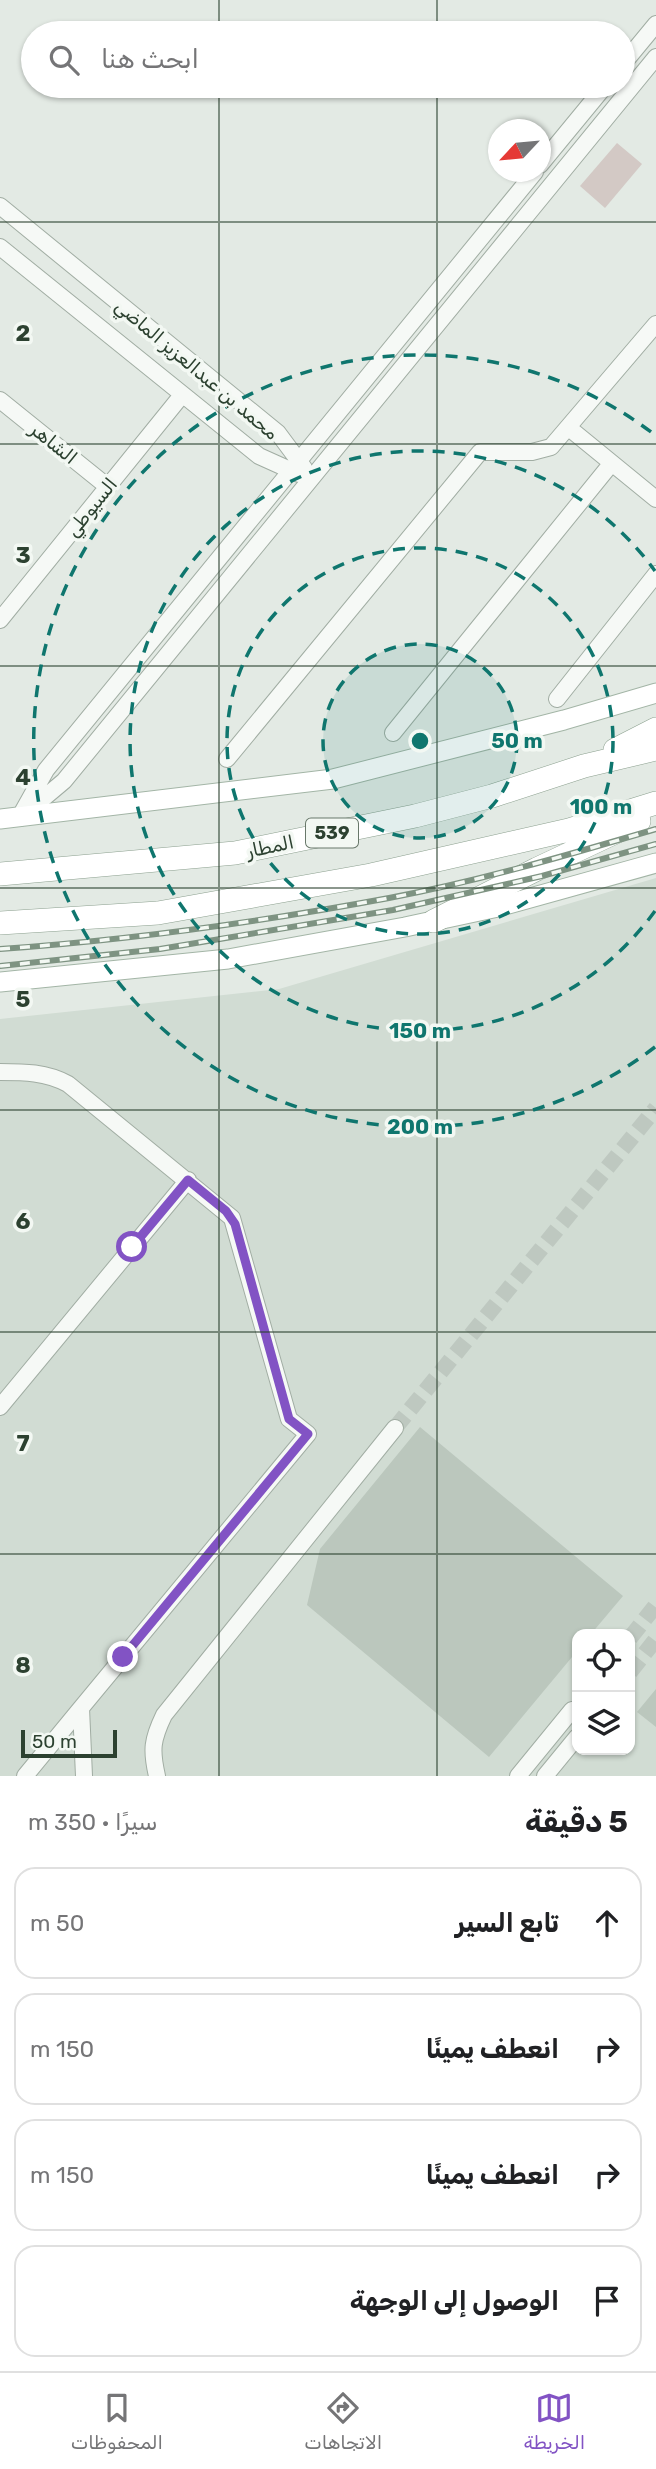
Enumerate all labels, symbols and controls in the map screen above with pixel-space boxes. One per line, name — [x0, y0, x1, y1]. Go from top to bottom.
search box — [21, 21, 635, 98]
icon: search — [45, 41, 83, 79]
text: ابحث هنا — [101, 44, 199, 75]
north arrow — [488, 119, 551, 182]
street label: محمد بن عبدالعزيز الماضي — [108, 294, 283, 447]
text: 2 — [16, 319, 30, 347]
street label: الشاهر — [25, 417, 82, 469]
street label: السيوطي — [61, 473, 124, 543]
text: 3 — [15, 541, 31, 569]
text: 50 m — [491, 728, 543, 753]
centre of rings — [408, 729, 432, 753]
text: 4 — [15, 763, 31, 791]
text: 100 m — [570, 794, 632, 819]
road number: 539 — [306, 818, 358, 848]
street label: المطار — [243, 830, 296, 863]
text: 5 — [16, 985, 31, 1013]
text: 150 m — [389, 1018, 451, 1043]
text: 200 m — [387, 1114, 453, 1139]
text: 6 — [16, 1207, 31, 1235]
route start — [116, 1231, 147, 1262]
text: 7 — [16, 1429, 30, 1457]
map controls — [572, 1629, 635, 1755]
button: locate — [572, 1629, 635, 1692]
route end — [107, 1641, 138, 1672]
text: 8 — [15, 1651, 31, 1679]
button: layers — [572, 1692, 635, 1755]
scale bar — [21, 1727, 117, 1759]
text: 50 m — [32, 1730, 77, 1753]
text: 5 دقيقة — [525, 1804, 628, 1840]
text: سيرًا · 350 m — [28, 1808, 158, 1836]
icon: ahead — [588, 1904, 626, 1942]
text: تابع السير — [455, 1908, 559, 1939]
text: 50 m — [30, 1909, 84, 1937]
icon: right — [588, 2030, 626, 2068]
text: انعطف يمينًا — [426, 2034, 559, 2065]
text: 150 m — [30, 2035, 94, 2063]
icon: right — [588, 2156, 626, 2194]
text: انعطف يمينًا — [426, 2160, 559, 2191]
text: 150 m — [30, 2161, 94, 2189]
icon: arrive — [588, 2282, 626, 2320]
text: الوصول إلى الوجهة — [350, 2286, 559, 2317]
tab: المحفوظات — [71, 2389, 163, 2454]
tab: الاتجاهات — [304, 2389, 382, 2454]
tab: الخريطة — [524, 2389, 585, 2454]

